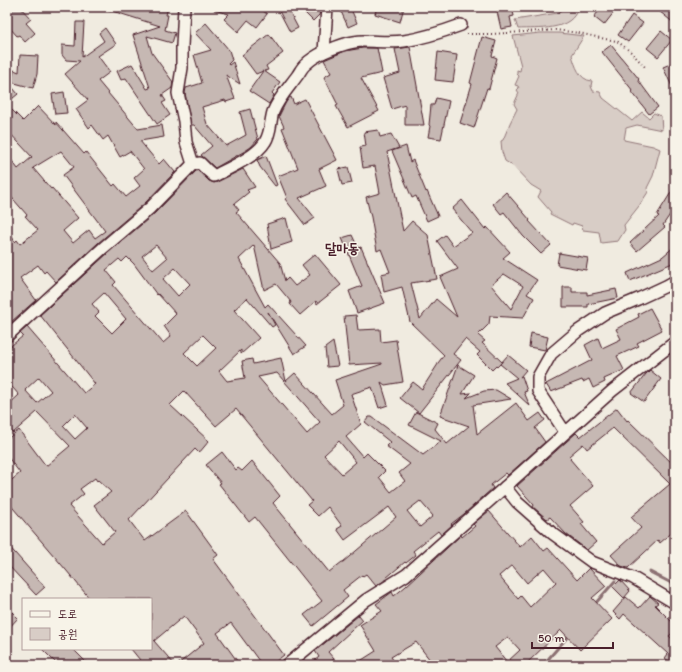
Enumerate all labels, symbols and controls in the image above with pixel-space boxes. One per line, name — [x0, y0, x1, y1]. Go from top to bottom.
district label: 달마동 — [325, 240, 359, 257]
legend — [22, 598, 152, 650]
text: 도로 — [58, 607, 77, 621]
scale bar — [532, 624, 613, 650]
text: 공원 — [58, 627, 77, 641]
text: 50 m — [538, 631, 564, 645]

